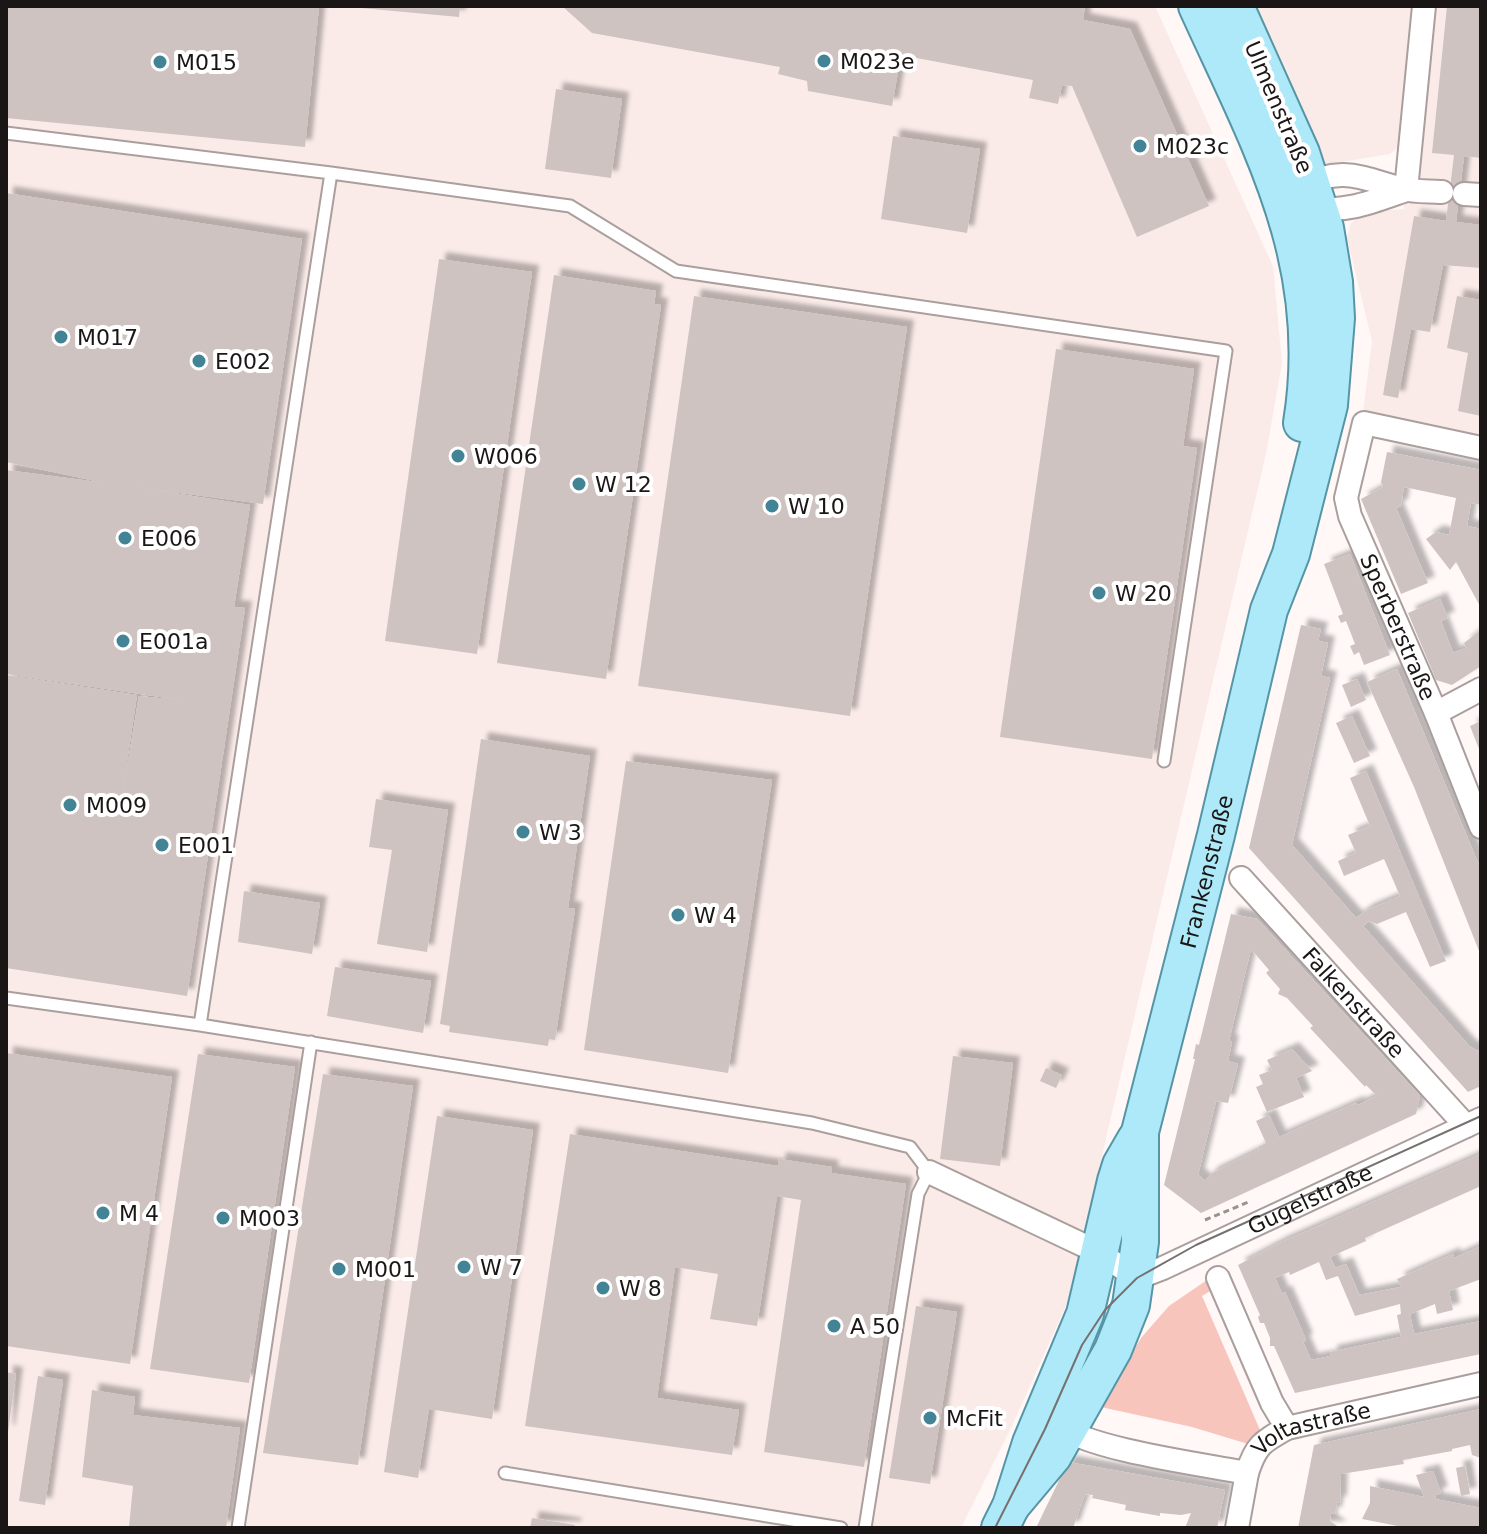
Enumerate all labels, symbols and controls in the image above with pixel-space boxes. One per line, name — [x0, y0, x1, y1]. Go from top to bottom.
street label: Ulmenstraße — [1239, 37, 1318, 177]
place label: M023e — [840, 49, 915, 74]
place label: M015 — [176, 50, 237, 75]
marker: M023e — [815, 52, 833, 70]
marker: M015 — [151, 53, 169, 71]
place label: M023c — [1156, 134, 1229, 159]
marker: M023c — [1131, 137, 1149, 155]
place label: M017 — [77, 325, 138, 350]
marker: M017 — [52, 328, 70, 346]
place label: E002 — [215, 349, 271, 374]
marker: E002 — [190, 352, 208, 370]
place label: W006 — [474, 444, 538, 469]
marker: W006 — [449, 447, 467, 465]
place label: W 12 — [595, 472, 652, 497]
marker: W 12 — [570, 475, 588, 493]
place label: W 10 — [788, 494, 845, 519]
marker: W 10 — [763, 497, 781, 515]
place label: E006 — [141, 526, 197, 551]
marker: E006 — [116, 529, 134, 547]
street label: Sperberstraße — [1355, 550, 1441, 704]
place label: W 20 — [1115, 581, 1172, 606]
marker: W 20 — [1090, 584, 1108, 602]
place label: E001a — [139, 629, 208, 654]
marker: E001a — [114, 632, 132, 650]
place label: M009 — [86, 793, 147, 818]
street label: Frankenstraße — [1176, 793, 1238, 951]
marker: M009 — [61, 796, 79, 814]
place label: W 3 — [539, 820, 582, 845]
marker: W 3 — [514, 823, 532, 841]
place label: E001 — [178, 833, 234, 858]
marker: E001 — [153, 836, 171, 854]
place label: W 4 — [694, 903, 737, 928]
marker: W 4 — [669, 906, 687, 924]
street label: Falkenstraße — [1297, 943, 1410, 1063]
street label: Gugelstraße — [1244, 1160, 1376, 1239]
place label: M 4 — [119, 1201, 159, 1226]
marker: M 4 — [94, 1204, 112, 1222]
place label: M003 — [239, 1206, 300, 1231]
marker: M003 — [214, 1209, 232, 1227]
place label: W 7 — [480, 1255, 523, 1280]
place label: M001 — [355, 1257, 416, 1282]
marker: W 7 — [455, 1258, 473, 1276]
marker: M001 — [330, 1260, 348, 1278]
place label: W 8 — [619, 1276, 662, 1301]
marker: W 8 — [594, 1279, 612, 1297]
place label: A 50 — [850, 1314, 900, 1339]
marker: A 50 — [825, 1317, 843, 1335]
street label: Voltastraße — [1246, 1397, 1373, 1460]
place label: McFit — [946, 1406, 1003, 1431]
marker: McFit — [921, 1409, 939, 1427]

